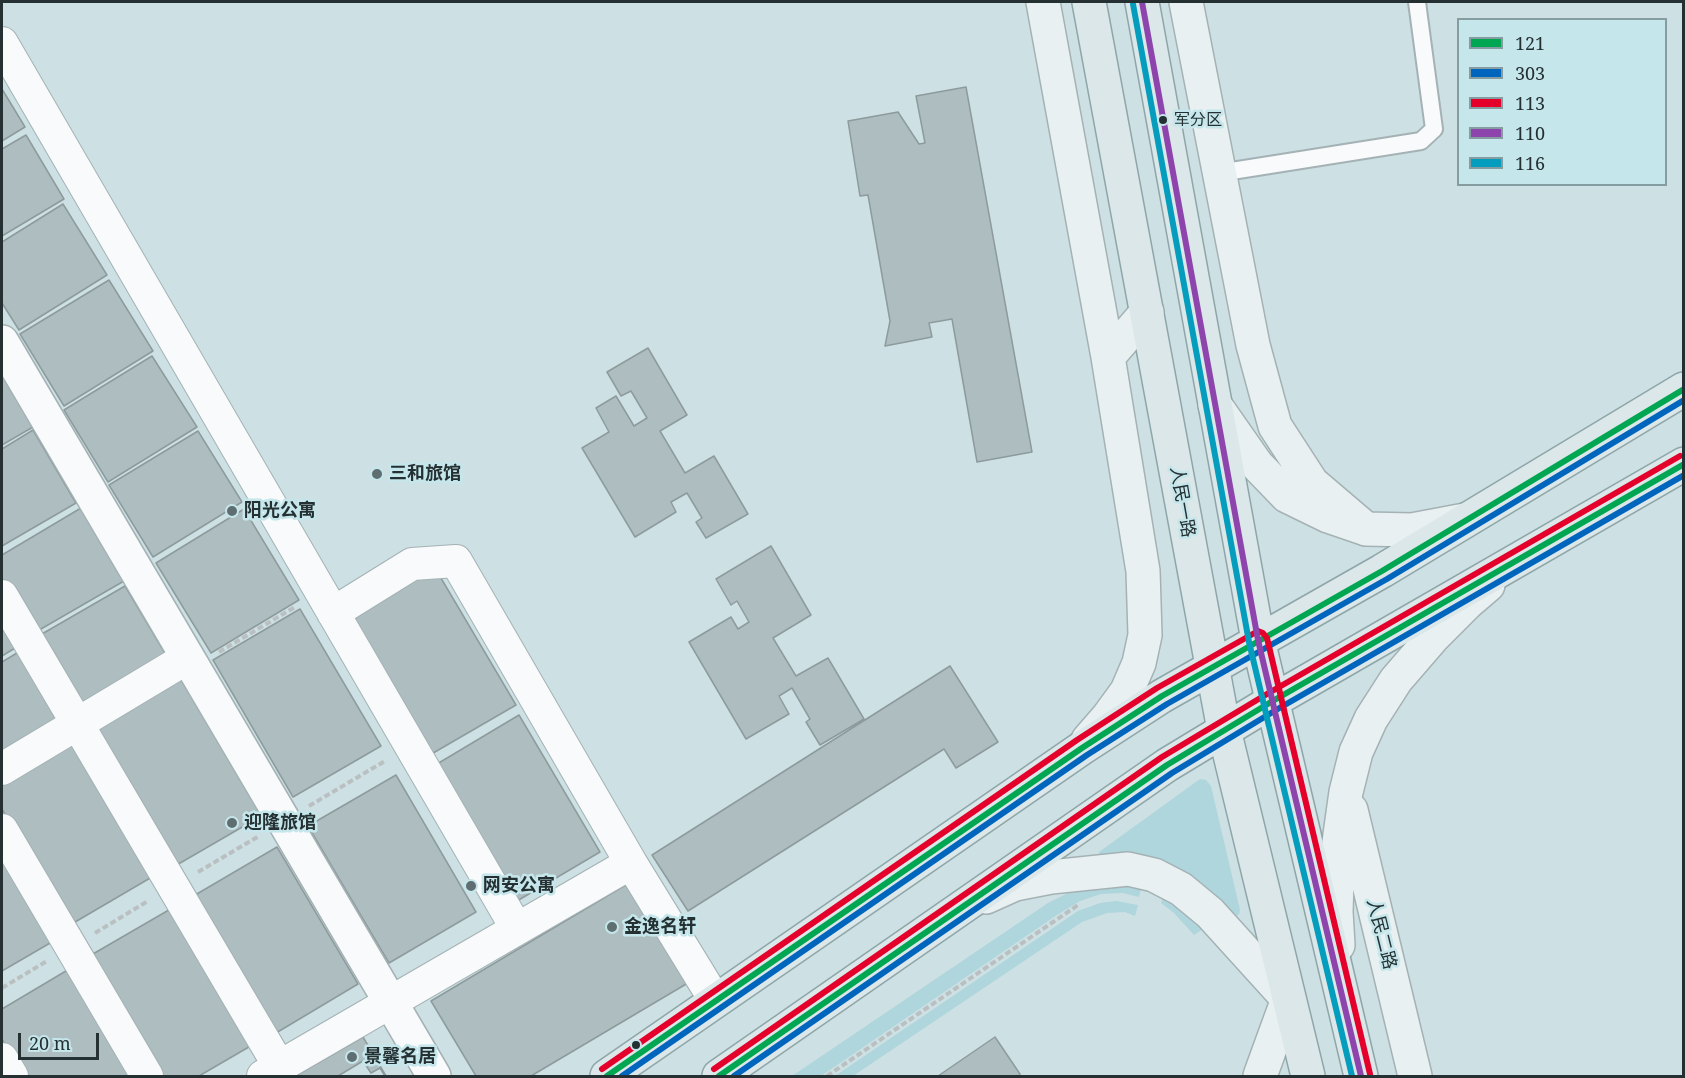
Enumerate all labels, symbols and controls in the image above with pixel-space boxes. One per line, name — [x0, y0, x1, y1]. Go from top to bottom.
legend — [1457, 18, 1667, 186]
text: 121 — [1515, 31, 1545, 55]
text: 303 — [1515, 61, 1545, 85]
text: 113 — [1515, 91, 1545, 115]
place label: 军分区 — [1174, 110, 1222, 130]
marker: 军分区 — [1157, 114, 1169, 126]
text: 110 — [1515, 121, 1545, 145]
text: 116 — [1515, 151, 1545, 175]
place label: 三和旅馆 — [389, 463, 461, 485]
street label: 人民一路 — [1165, 465, 1199, 539]
marker: 三和旅馆 — [370, 467, 384, 481]
place label: 阳光公寓 — [244, 500, 316, 522]
marker: 阳光公寓 — [225, 504, 239, 518]
place label: 迎隆旅馆 — [244, 812, 316, 834]
marker: 迎隆旅馆 — [225, 816, 239, 830]
place label: 网安公寓 — [483, 875, 555, 897]
marker: 网安公寓 — [464, 879, 478, 893]
street label: 人民二路 — [1362, 896, 1400, 972]
place label: 金逸名轩 — [624, 916, 696, 938]
marker: 金逸名轩 — [605, 920, 619, 934]
scale bar — [21, 1021, 102, 1059]
text: 20 m — [29, 1031, 71, 1055]
unlabelled marker — [630, 1039, 642, 1051]
place label: 景馨名居 — [364, 1046, 436, 1068]
marker: 景馨名居 — [345, 1050, 359, 1064]

